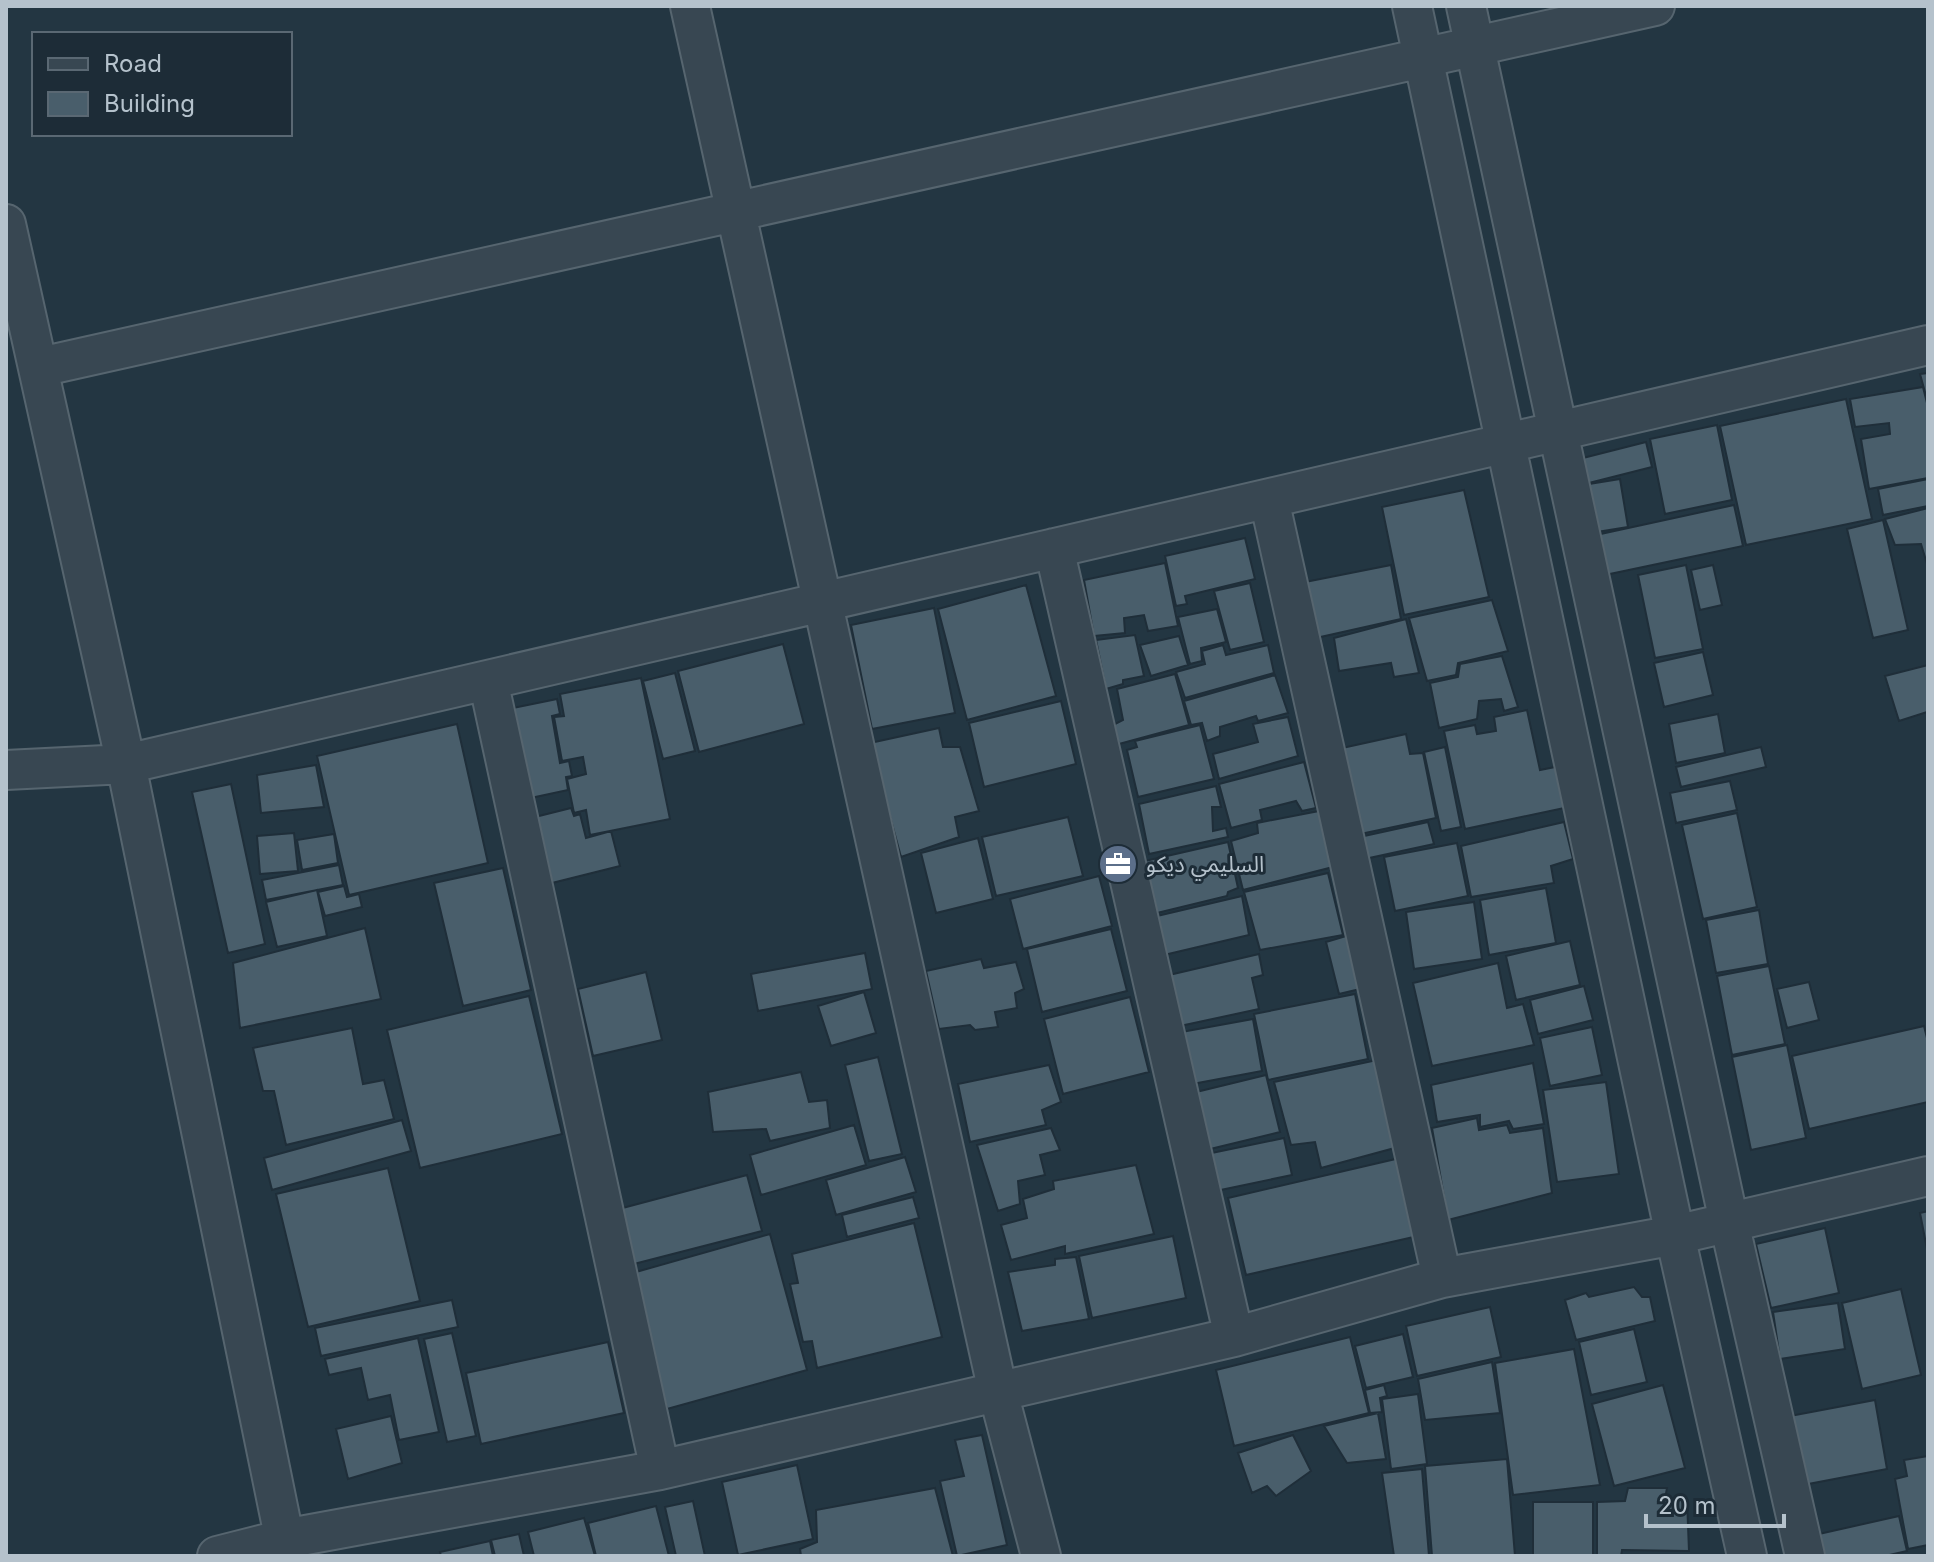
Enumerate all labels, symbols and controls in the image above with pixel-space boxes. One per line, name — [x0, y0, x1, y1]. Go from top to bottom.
legend — [32, 32, 292, 136]
text: Road — [104, 49, 162, 78]
text: Building — [104, 89, 195, 118]
office icon: السليمي ديكو — [1097, 843, 1139, 885]
place label: السليمي ديكو — [1146, 851, 1264, 881]
scale bar — [1646, 1478, 1784, 1528]
text: 20 m — [1658, 1491, 1716, 1520]

